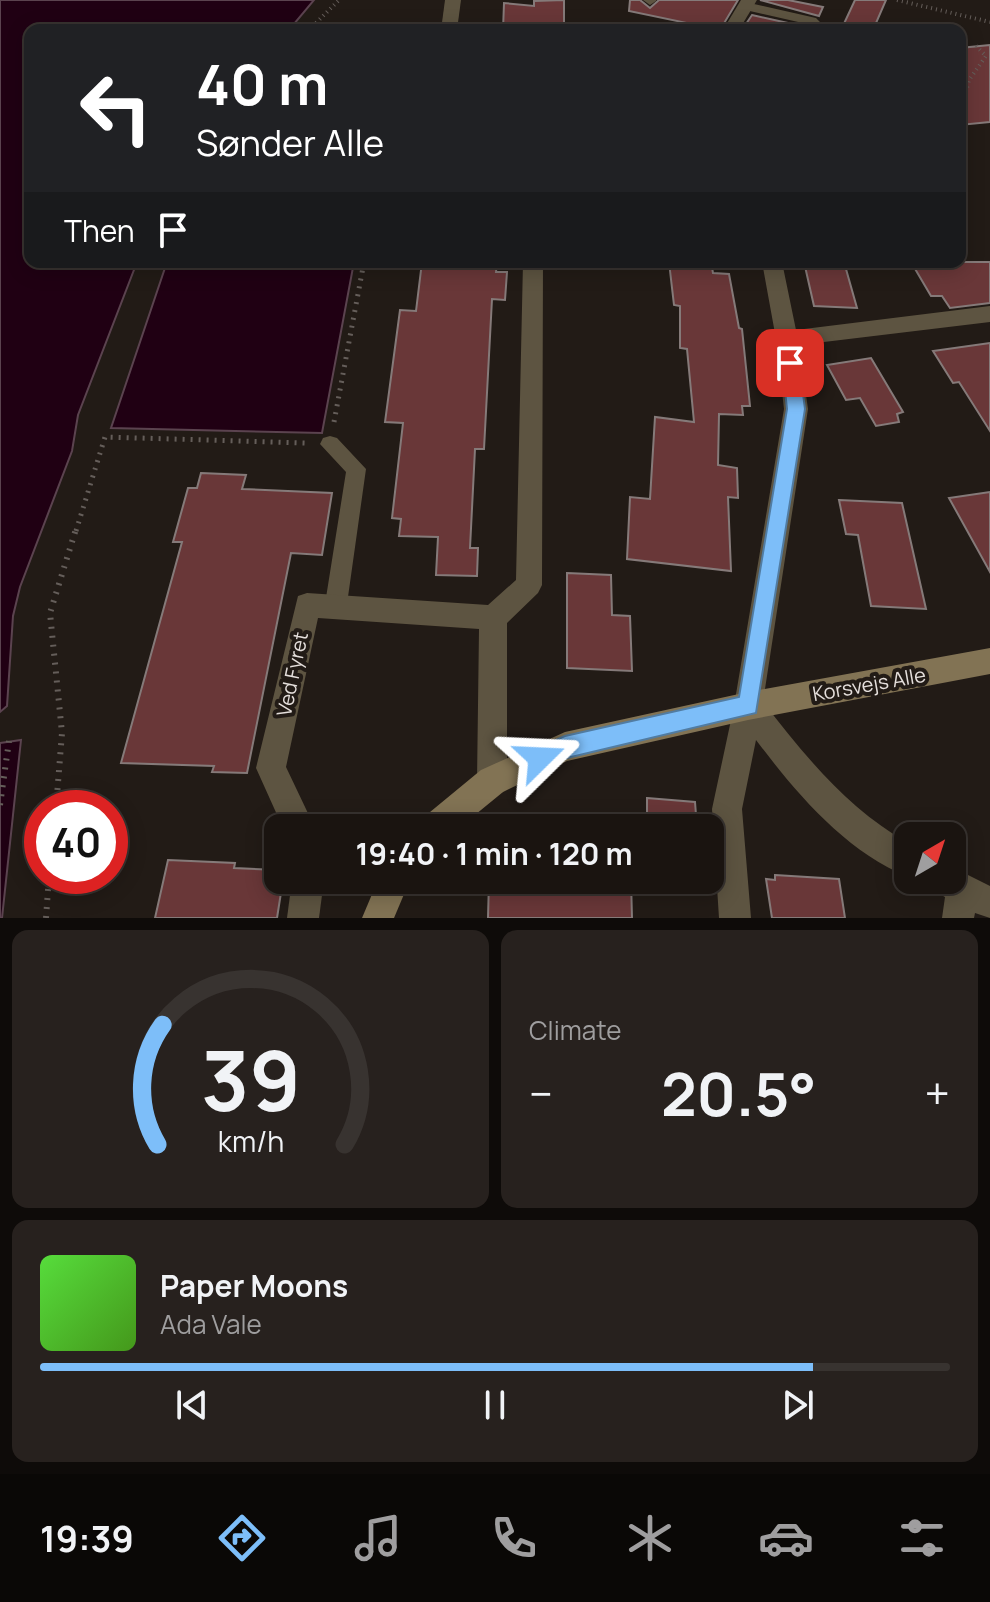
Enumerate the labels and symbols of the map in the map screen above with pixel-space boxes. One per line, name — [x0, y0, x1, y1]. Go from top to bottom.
pin — [756, 329, 824, 397]
street label: Ved Fyret — [270, 629, 314, 719]
street label: Korsvejs Alle — [810, 661, 928, 707]
position arrow — [498, 716, 582, 800]
speed limit sign: 40 — [24, 790, 128, 894]
north arrow — [894, 822, 966, 894]

